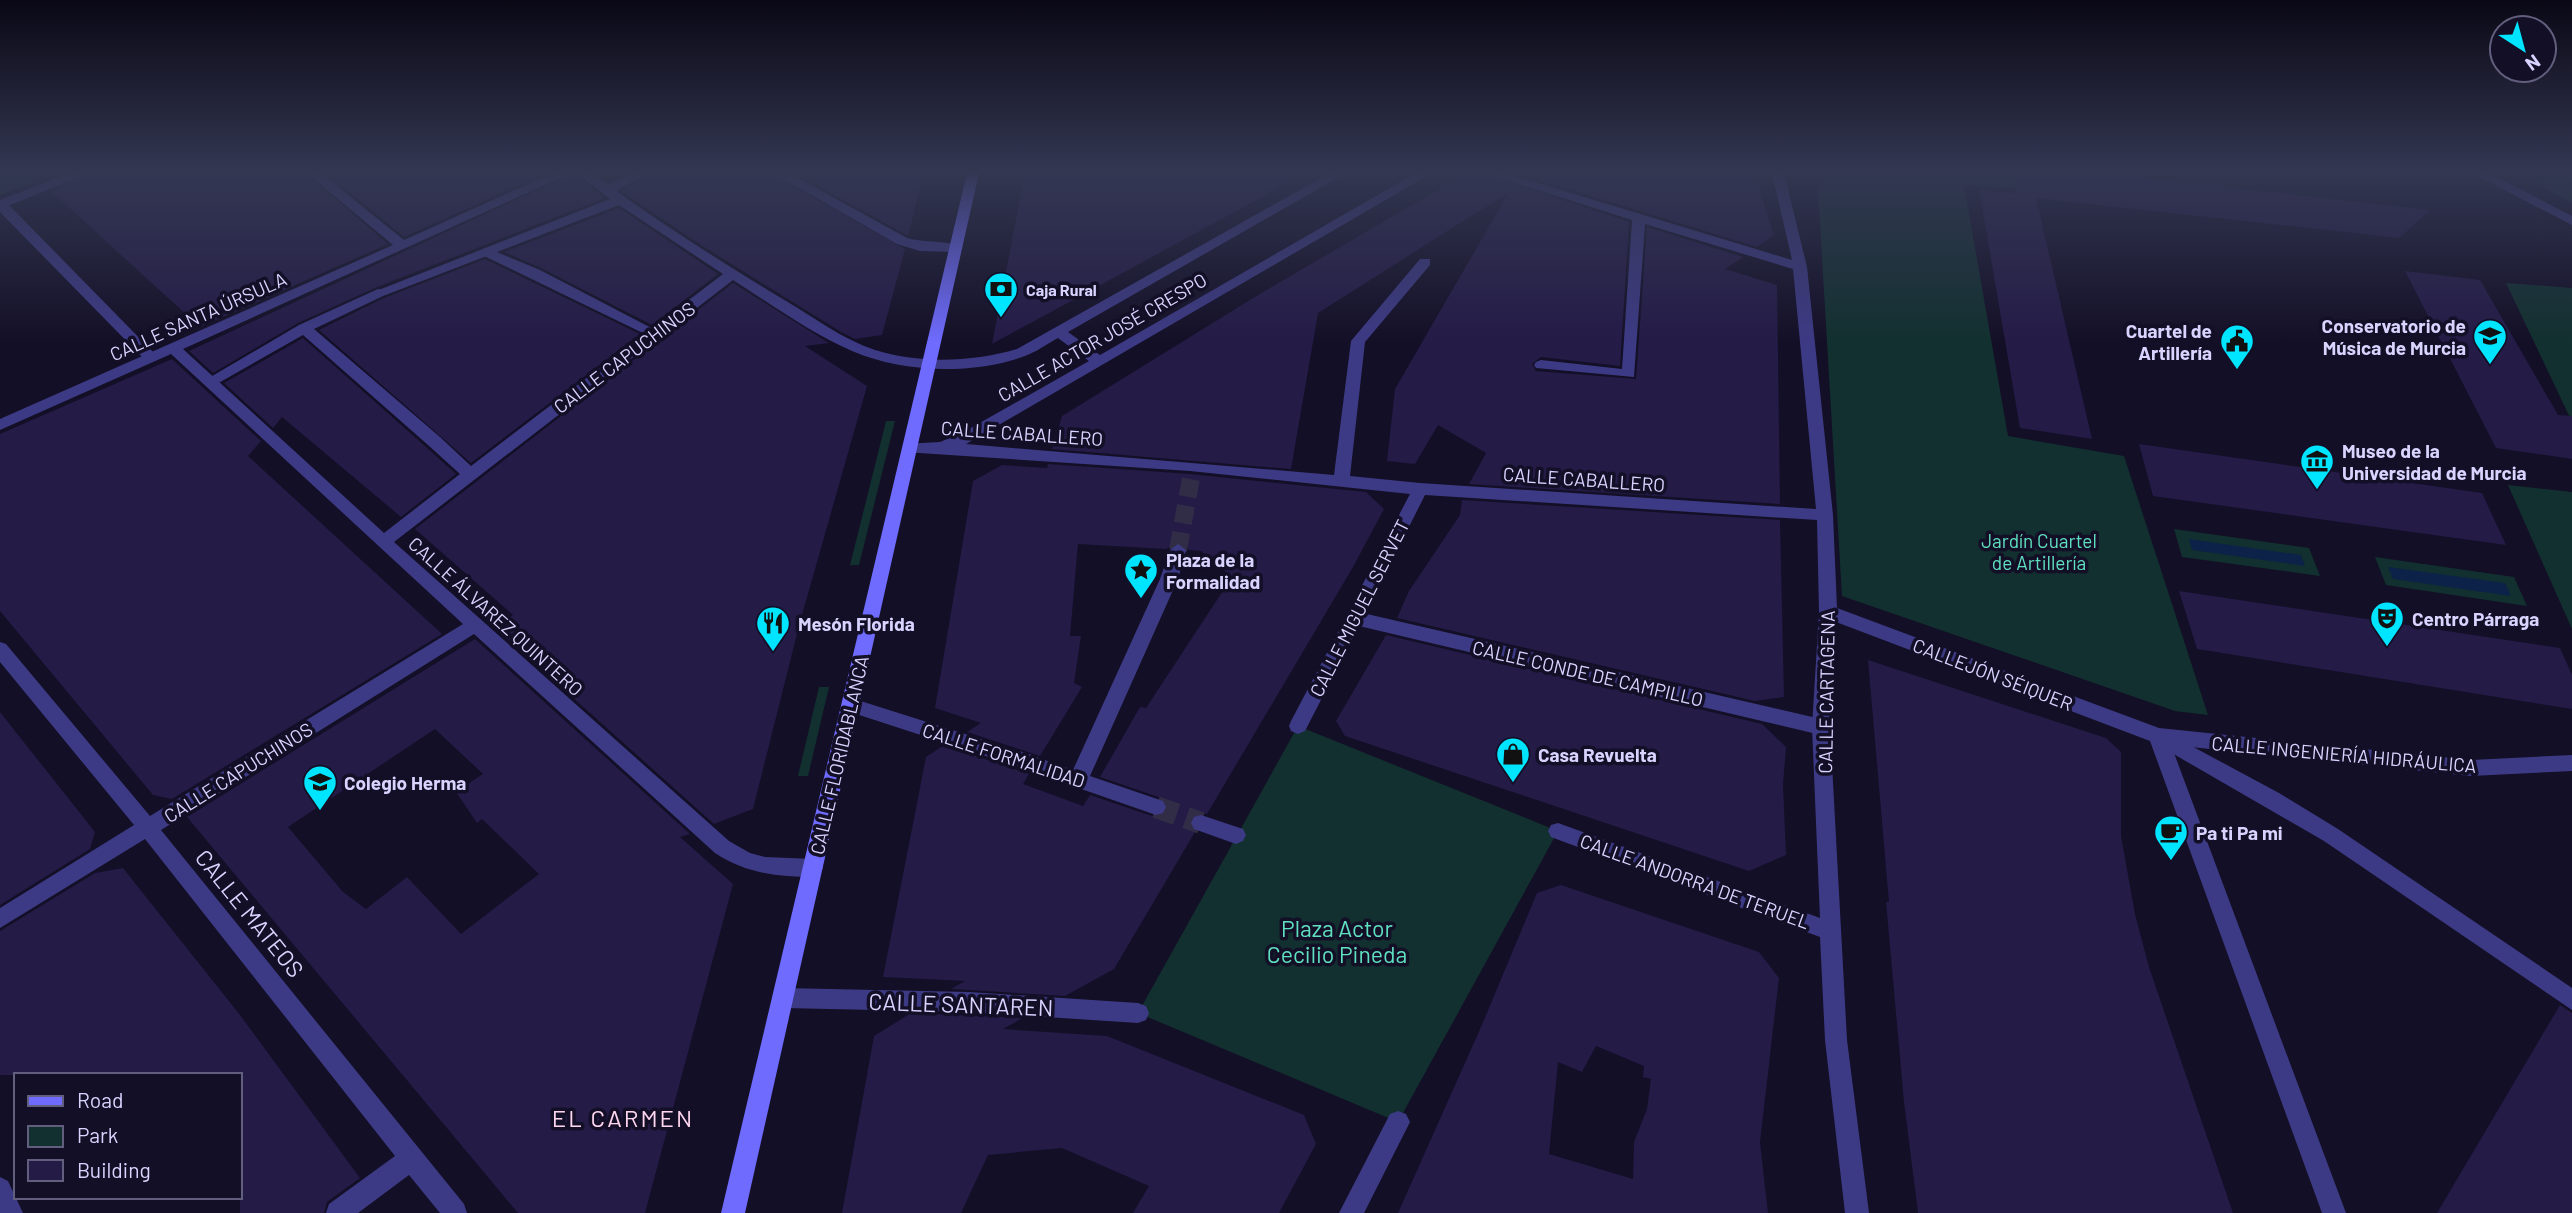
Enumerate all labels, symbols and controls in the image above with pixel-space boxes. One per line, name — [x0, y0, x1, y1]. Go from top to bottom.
north arrow — [2488, 14, 2558, 84]
text: N — [2521, 50, 2545, 76]
street label: CALLE SANTA ÚRSULA — [106, 267, 290, 365]
street label: CALLE ACTOR JOSÉ CRESPO — [993, 268, 1211, 406]
bank icon: Caja Rural — [982, 270, 1020, 319]
place label: Caja Rural — [1026, 280, 1097, 299]
street label: CALLE CAPUCHINOS — [549, 296, 699, 418]
place label: Conservatorio de Música de Murcia — [2322, 314, 2466, 359]
school or university icon: Conservatorio de Música de Murcia — [2471, 317, 2509, 366]
place label: Cuartel de Artillería — [2126, 319, 2212, 364]
public building icon: Cuartel de Artillería — [2218, 322, 2256, 371]
street label: CALLE CABALLERO — [940, 416, 1104, 450]
place label: Museo de la Universidad de Murcia — [2342, 439, 2527, 484]
museum icon: Museo de la Universidad de Murcia — [2298, 442, 2336, 491]
street label: CALLE CABALLERO — [1502, 462, 1666, 496]
street label: CALLE MIGUEL SERVET — [1304, 516, 1414, 700]
park label: Jardín Cuartel de Artillería — [1981, 529, 2097, 574]
street label: CALLE ÁLVAREZ QUINTERO — [404, 532, 588, 700]
place label: Plaza de la Formalidad — [1166, 548, 1260, 593]
place icon: Plaza de la Formalidad — [1122, 551, 1160, 600]
theatre icon: Centro Párraga — [2368, 599, 2406, 648]
restaurant icon: Mesón Florida — [754, 604, 792, 653]
place label: Centro Párraga — [2412, 607, 2539, 630]
street label: CALLE CARTAGENA — [1813, 610, 1839, 774]
place label: Mesón Florida — [798, 612, 915, 635]
street label: CALLEJÓN SÉIQUER — [1910, 633, 2076, 715]
street label: CALLE CONDE DE CAMPILLO — [1470, 635, 1706, 711]
street label: CALLE FLORIDABLANCA — [805, 653, 873, 857]
street label: CALLE CAPUCHINOS — [159, 717, 317, 827]
street label: CALLE FORMALIDAD — [920, 718, 1088, 792]
street label: CALLE INGENIERÍA HIDRÁULICA — [2211, 731, 2477, 777]
shop icon: Casa Revuelta — [1494, 735, 1532, 784]
place label: Casa Revuelta — [1538, 743, 1657, 766]
school or university icon: Colegio Herma — [301, 763, 339, 812]
place label: Colegio Herma — [344, 771, 466, 794]
cafe icon: Pa ti Pa mi — [2152, 813, 2190, 862]
place label: Pa ti Pa mi — [2196, 821, 2283, 844]
street label: CALLE ANDORRA DE TERUEL — [1577, 829, 1813, 933]
street label: CALLE MATEOS — [190, 843, 310, 983]
park label: Plaza Actor Cecilio Pineda — [1267, 914, 1407, 968]
street label: CALLE SANTAREN — [868, 987, 1054, 1021]
legend — [14, 1073, 242, 1199]
text: Road — [77, 1087, 123, 1112]
district label: EL CARMEN — [552, 1103, 694, 1132]
text: Park — [77, 1122, 118, 1147]
text: Building — [77, 1157, 151, 1182]

